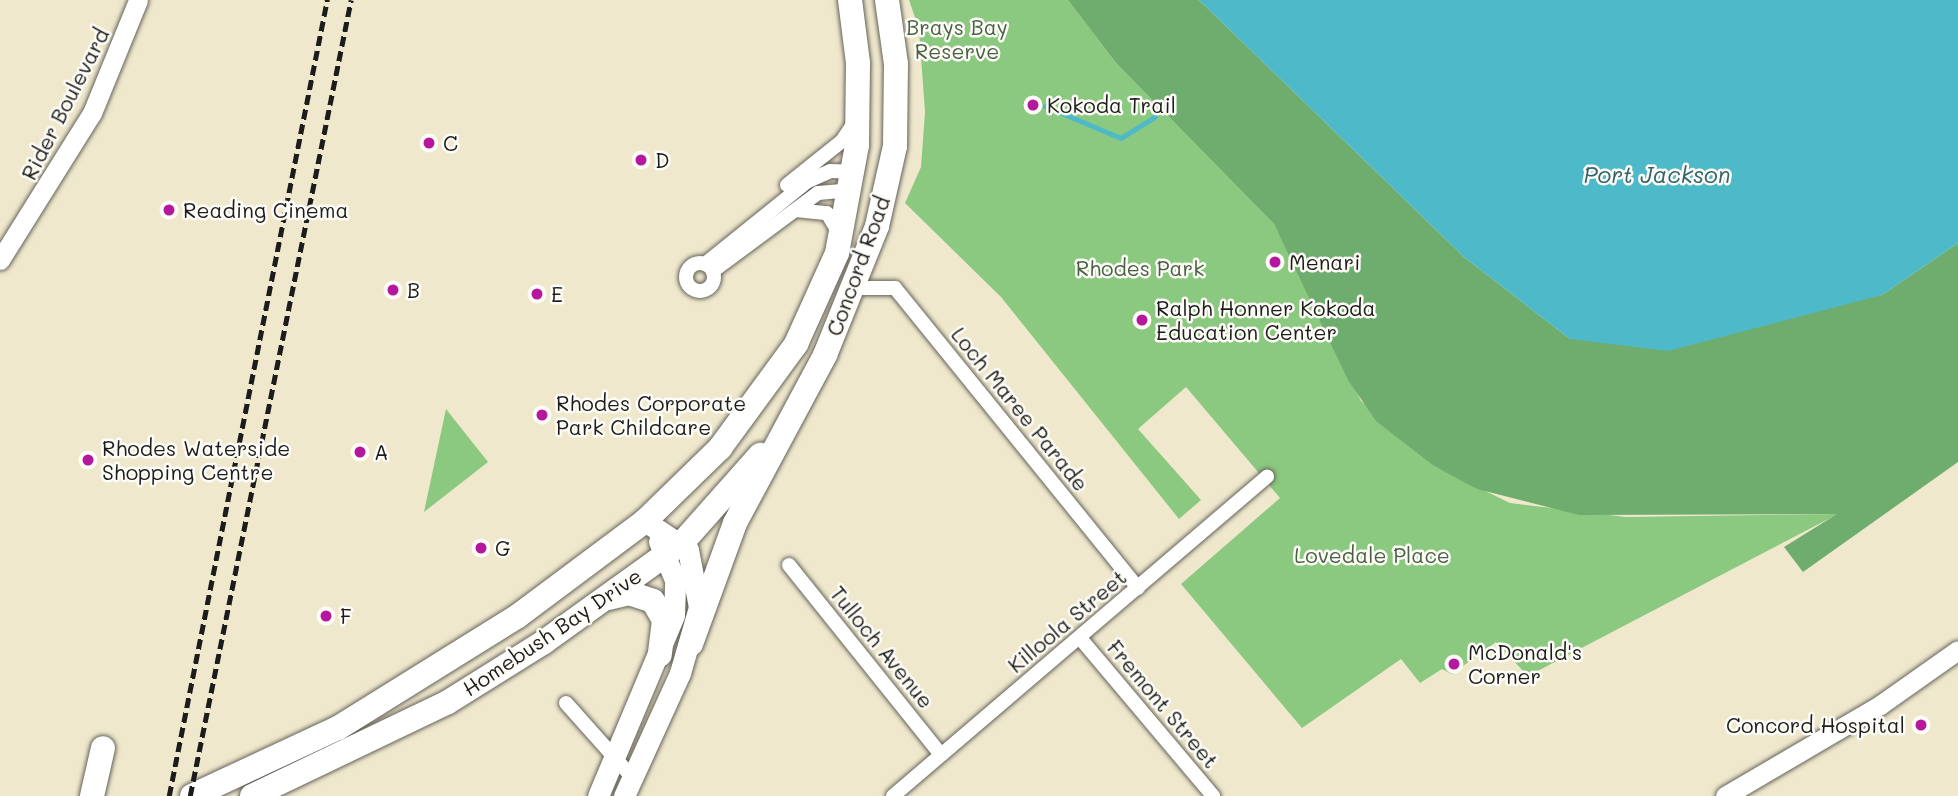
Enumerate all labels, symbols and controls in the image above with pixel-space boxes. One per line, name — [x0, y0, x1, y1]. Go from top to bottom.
park label: Brays Bay Reserve — [906, 14, 1008, 64]
street label: Rider Boulevard — [16, 24, 114, 184]
place label: Kokoda Trail — [1047, 92, 1176, 118]
marker: Kokoda Trail — [1025, 97, 1041, 113]
place label: C — [443, 130, 458, 156]
marker: C — [421, 135, 437, 151]
place label: D — [655, 147, 669, 173]
marker: D — [633, 152, 649, 168]
water label: Port Jackson — [1584, 160, 1730, 188]
street label: Concord Road — [821, 193, 895, 339]
place label: Reading Cinema — [183, 197, 349, 223]
marker: Reading Cinema — [161, 202, 177, 218]
place label: Menari — [1289, 249, 1360, 275]
marker: Menari — [1267, 254, 1283, 270]
park label: Rhodes Park — [1076, 255, 1204, 281]
place label: B — [407, 277, 420, 303]
place label: E — [551, 281, 563, 307]
marker: B — [385, 282, 401, 298]
marker: E — [529, 286, 545, 302]
place label: Ralph Honner Kokoda Education Center — [1156, 295, 1375, 345]
marker: Ralph Honner Kokoda Education Center — [1134, 312, 1150, 328]
street label: Loch Maree Parade — [946, 322, 1094, 496]
place label: Rhodes Corporate Park Childcare — [556, 390, 746, 440]
marker: Rhodes Corporate Park Childcare — [534, 407, 550, 423]
place label: Rhodes Waterside Shopping Centre — [102, 435, 290, 485]
place label: A — [374, 439, 389, 465]
marker: A — [352, 444, 368, 460]
marker: Rhodes Waterside Shopping Centre — [80, 452, 96, 468]
place label: G — [495, 535, 511, 561]
marker: G — [473, 540, 489, 556]
park label: Lovedale Place — [1294, 542, 1450, 568]
street label: Homebush Bay Drive — [458, 563, 646, 701]
street label: Killoola Street — [1003, 564, 1131, 678]
street label: Tulloch Avenue — [825, 581, 939, 713]
place label: F — [340, 603, 352, 629]
marker: F — [318, 608, 334, 624]
street label: Fremont Street — [1102, 635, 1224, 773]
place label: McDonald's Corner — [1468, 639, 1582, 689]
marker: McDonald's Corner — [1446, 656, 1462, 672]
place label: Concord Hospital — [1726, 712, 1905, 738]
marker: Concord Hospital — [1911, 715, 1931, 735]

